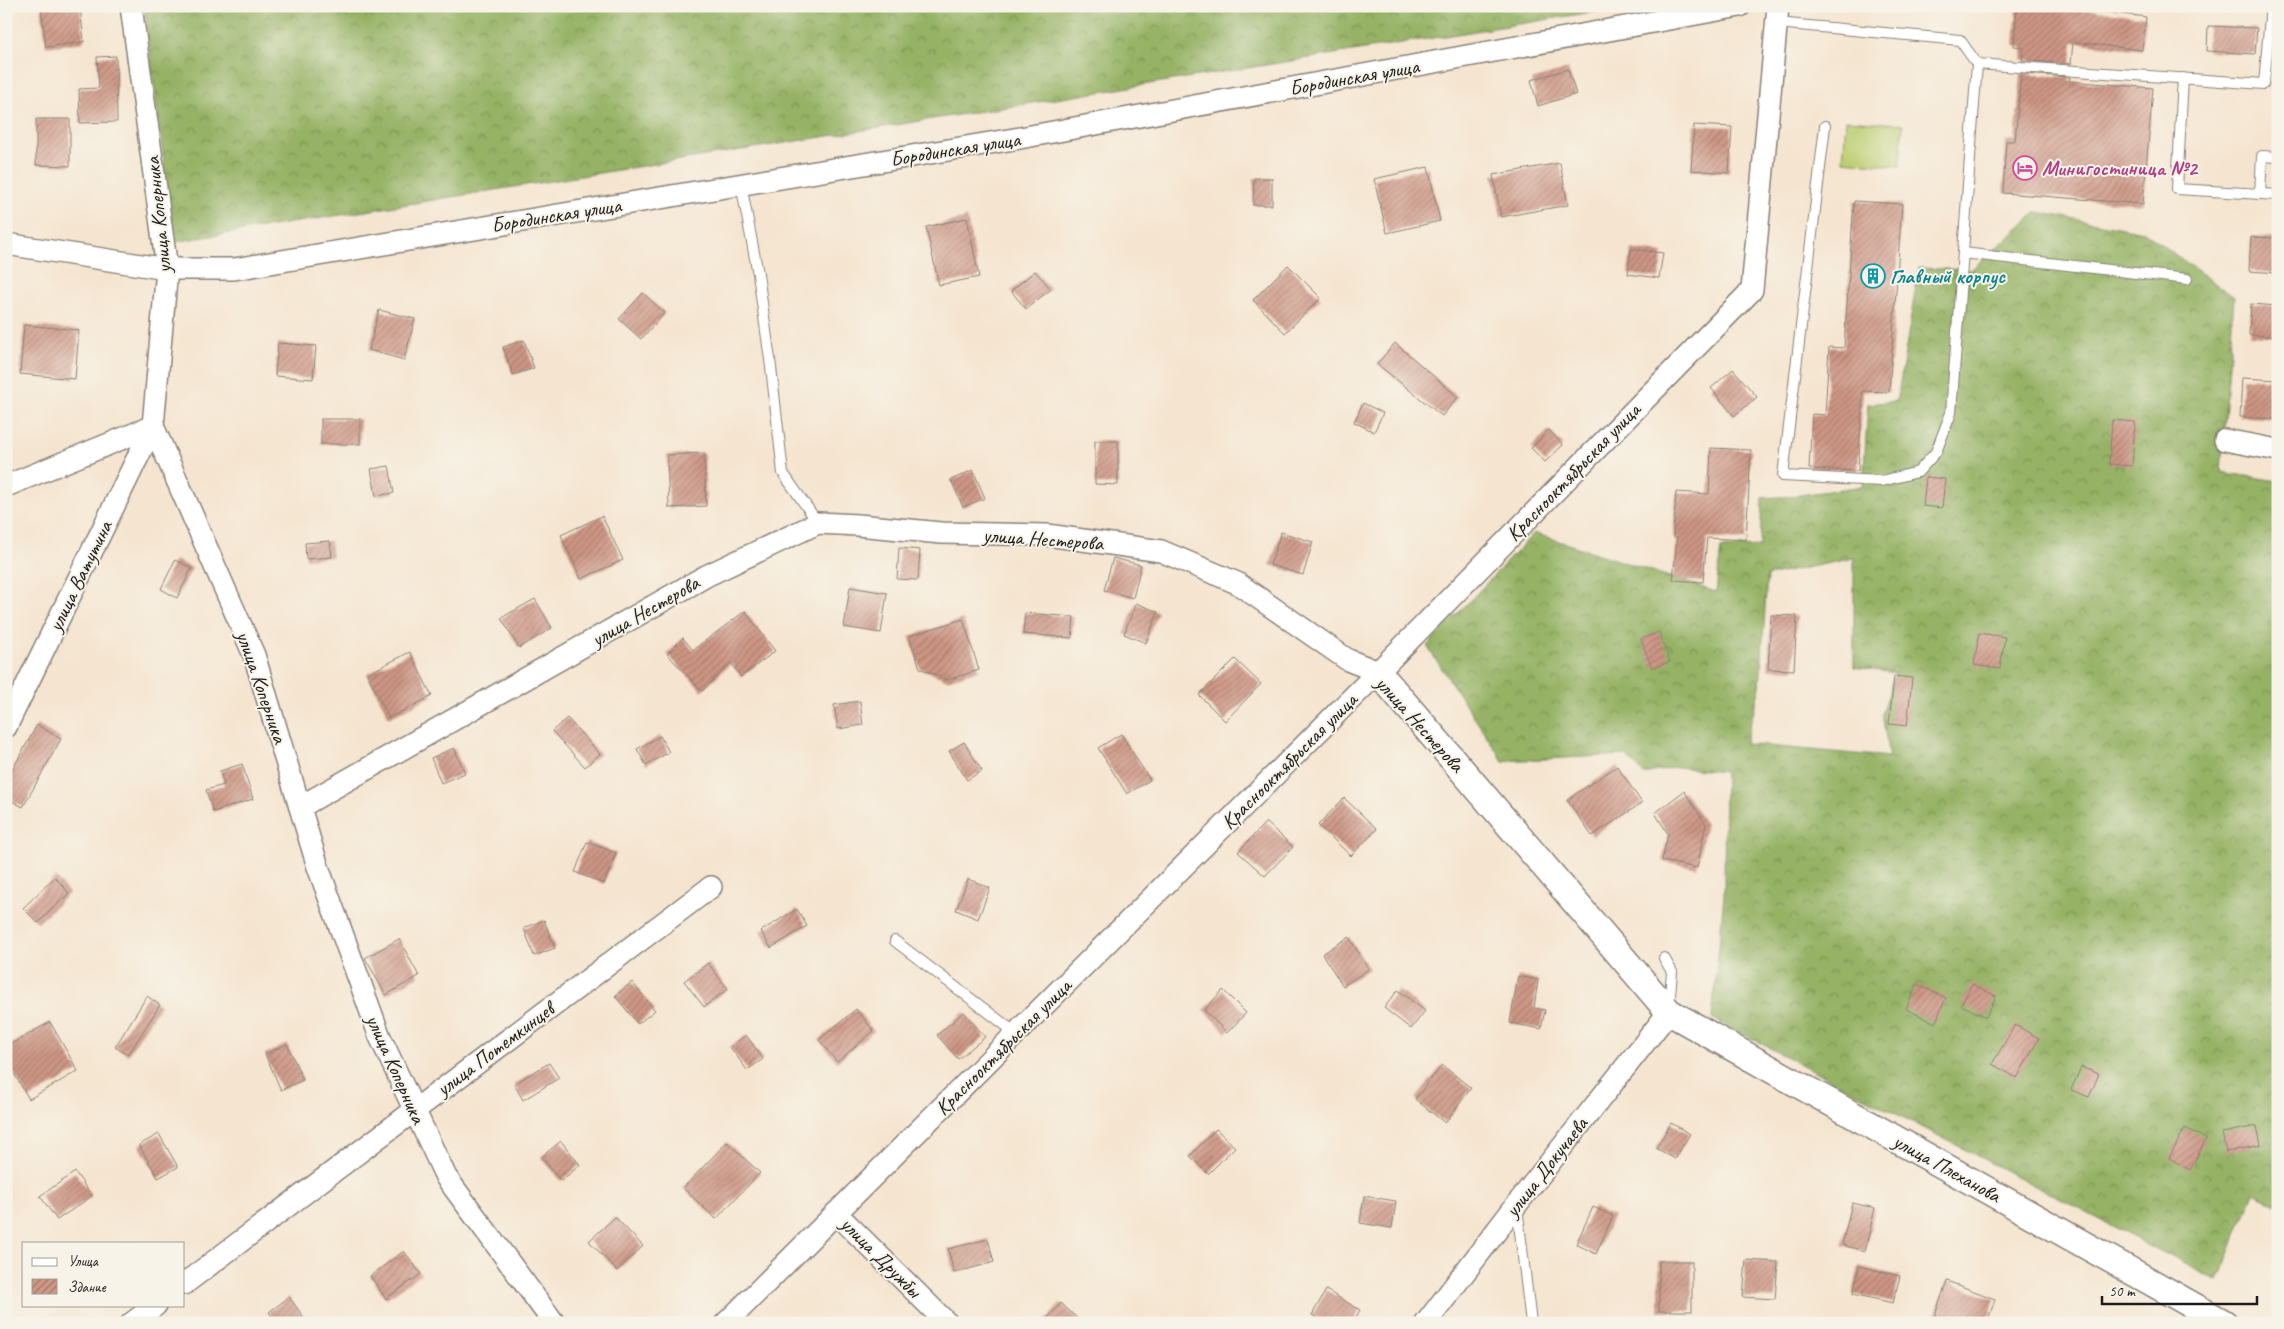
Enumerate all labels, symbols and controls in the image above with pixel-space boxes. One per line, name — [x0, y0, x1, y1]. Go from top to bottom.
street label: Бородинская улица — [1287, 53, 1422, 101]
street label: Бородинская улица — [888, 126, 1023, 172]
street label: улица Коперника — [139, 154, 177, 276]
hotel icon: Минигостиница №2 — [2012, 155, 2038, 181]
place label: Минигостиница №2 — [2042, 155, 2199, 181]
street label: Бородинская улица — [489, 192, 624, 238]
building icon: Главный корпус — [1860, 263, 1886, 289]
place label: Главный корпус — [1890, 263, 2006, 290]
street label: Краснооктябрьская улица — [1500, 396, 1647, 547]
street label: улица Ватутина — [41, 515, 119, 637]
street label: улица Нестерова — [980, 522, 1106, 556]
street label: улица Нестерова — [585, 569, 705, 653]
street label: улица Коперника — [230, 626, 294, 748]
street label: улица Нестерова — [1369, 669, 1471, 779]
street label: Краснооктябрьская улица — [1215, 686, 1364, 835]
street label: Краснооктябрьская улица — [929, 972, 1078, 1121]
street label: улица Потемкинцев — [429, 994, 562, 1103]
street label: улица Коперника — [360, 1008, 432, 1129]
street label: улица Докучаева — [1498, 1111, 1594, 1224]
street label: улица Плеханова — [1887, 1127, 2007, 1209]
street label: улица Дружбы — [834, 1210, 928, 1304]
legend — [22, 1242, 185, 1306]
text: Улица — [68, 1252, 99, 1271]
scale bar — [2102, 1274, 2256, 1306]
text: Здание — [68, 1278, 107, 1297]
text: 50 m — [2109, 1282, 2136, 1301]

